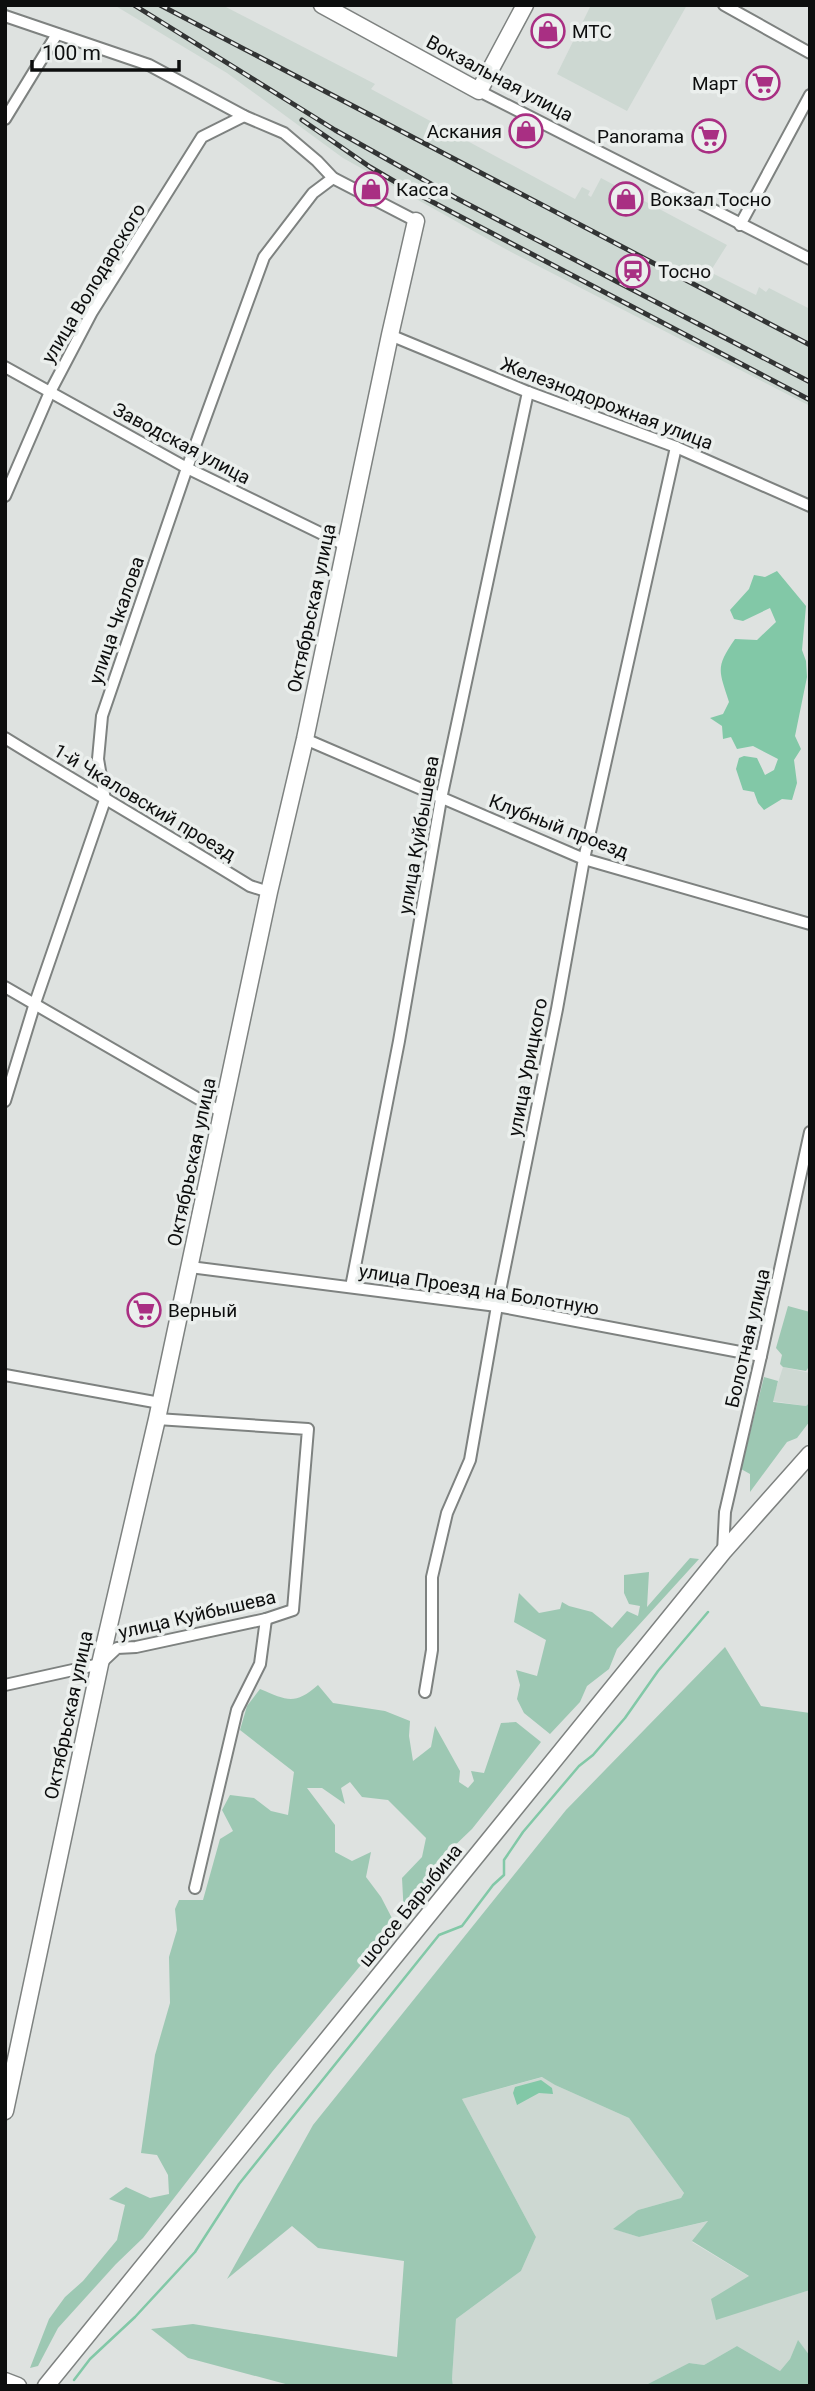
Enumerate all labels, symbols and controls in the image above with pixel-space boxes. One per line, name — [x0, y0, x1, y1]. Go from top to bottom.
shop icon: МТС — [529, 12, 567, 50]
place label: МТС — [572, 20, 612, 43]
scale bar — [32, 28, 178, 72]
street label: Вокзальная улица — [422, 30, 577, 127]
text: 100 m — [42, 41, 101, 65]
supermarket icon: Март — [744, 64, 782, 102]
place label: Март — [692, 72, 738, 95]
shop icon: Аскания — [507, 112, 545, 150]
supermarket icon: Panorama — [690, 117, 728, 155]
place label: Аскания — [427, 120, 502, 143]
place label: Panorama — [597, 125, 684, 148]
shop icon: Касса — [352, 170, 390, 208]
place label: Касса — [396, 178, 449, 201]
shop icon: Вокзал Тосно — [607, 180, 645, 218]
place label: Вокзал Тосно — [650, 188, 771, 211]
street label: улица Володарского — [37, 199, 150, 367]
station icon: Тосно — [614, 252, 652, 290]
place label: Тосно — [658, 260, 711, 283]
street label: Железнодорожная улица — [497, 352, 716, 455]
street label: Заводская улица — [109, 398, 254, 489]
street label: Октябрьская улица — [282, 522, 341, 695]
street label: улица Чкалова — [84, 553, 149, 687]
street label: 1-й Чкаловский проезд — [49, 739, 240, 866]
street label: улица Куйбышева — [393, 754, 444, 916]
street label: Клубный проезд — [486, 789, 632, 864]
street label: улица Урицкого — [503, 996, 552, 1138]
street label: Октябрьская улица — [162, 1076, 221, 1249]
street label: улица Проезд на Болотную — [357, 1259, 601, 1320]
street label: Болотная улица — [720, 1266, 775, 1410]
supermarket icon: Верный — [125, 1291, 163, 1329]
place label: Верный — [168, 1299, 237, 1322]
street label: улица Куйбышева — [116, 1585, 278, 1644]
street label: Октябрьская улица — [39, 1629, 98, 1802]
street label: шоссе Барыбина — [354, 1839, 467, 1971]

